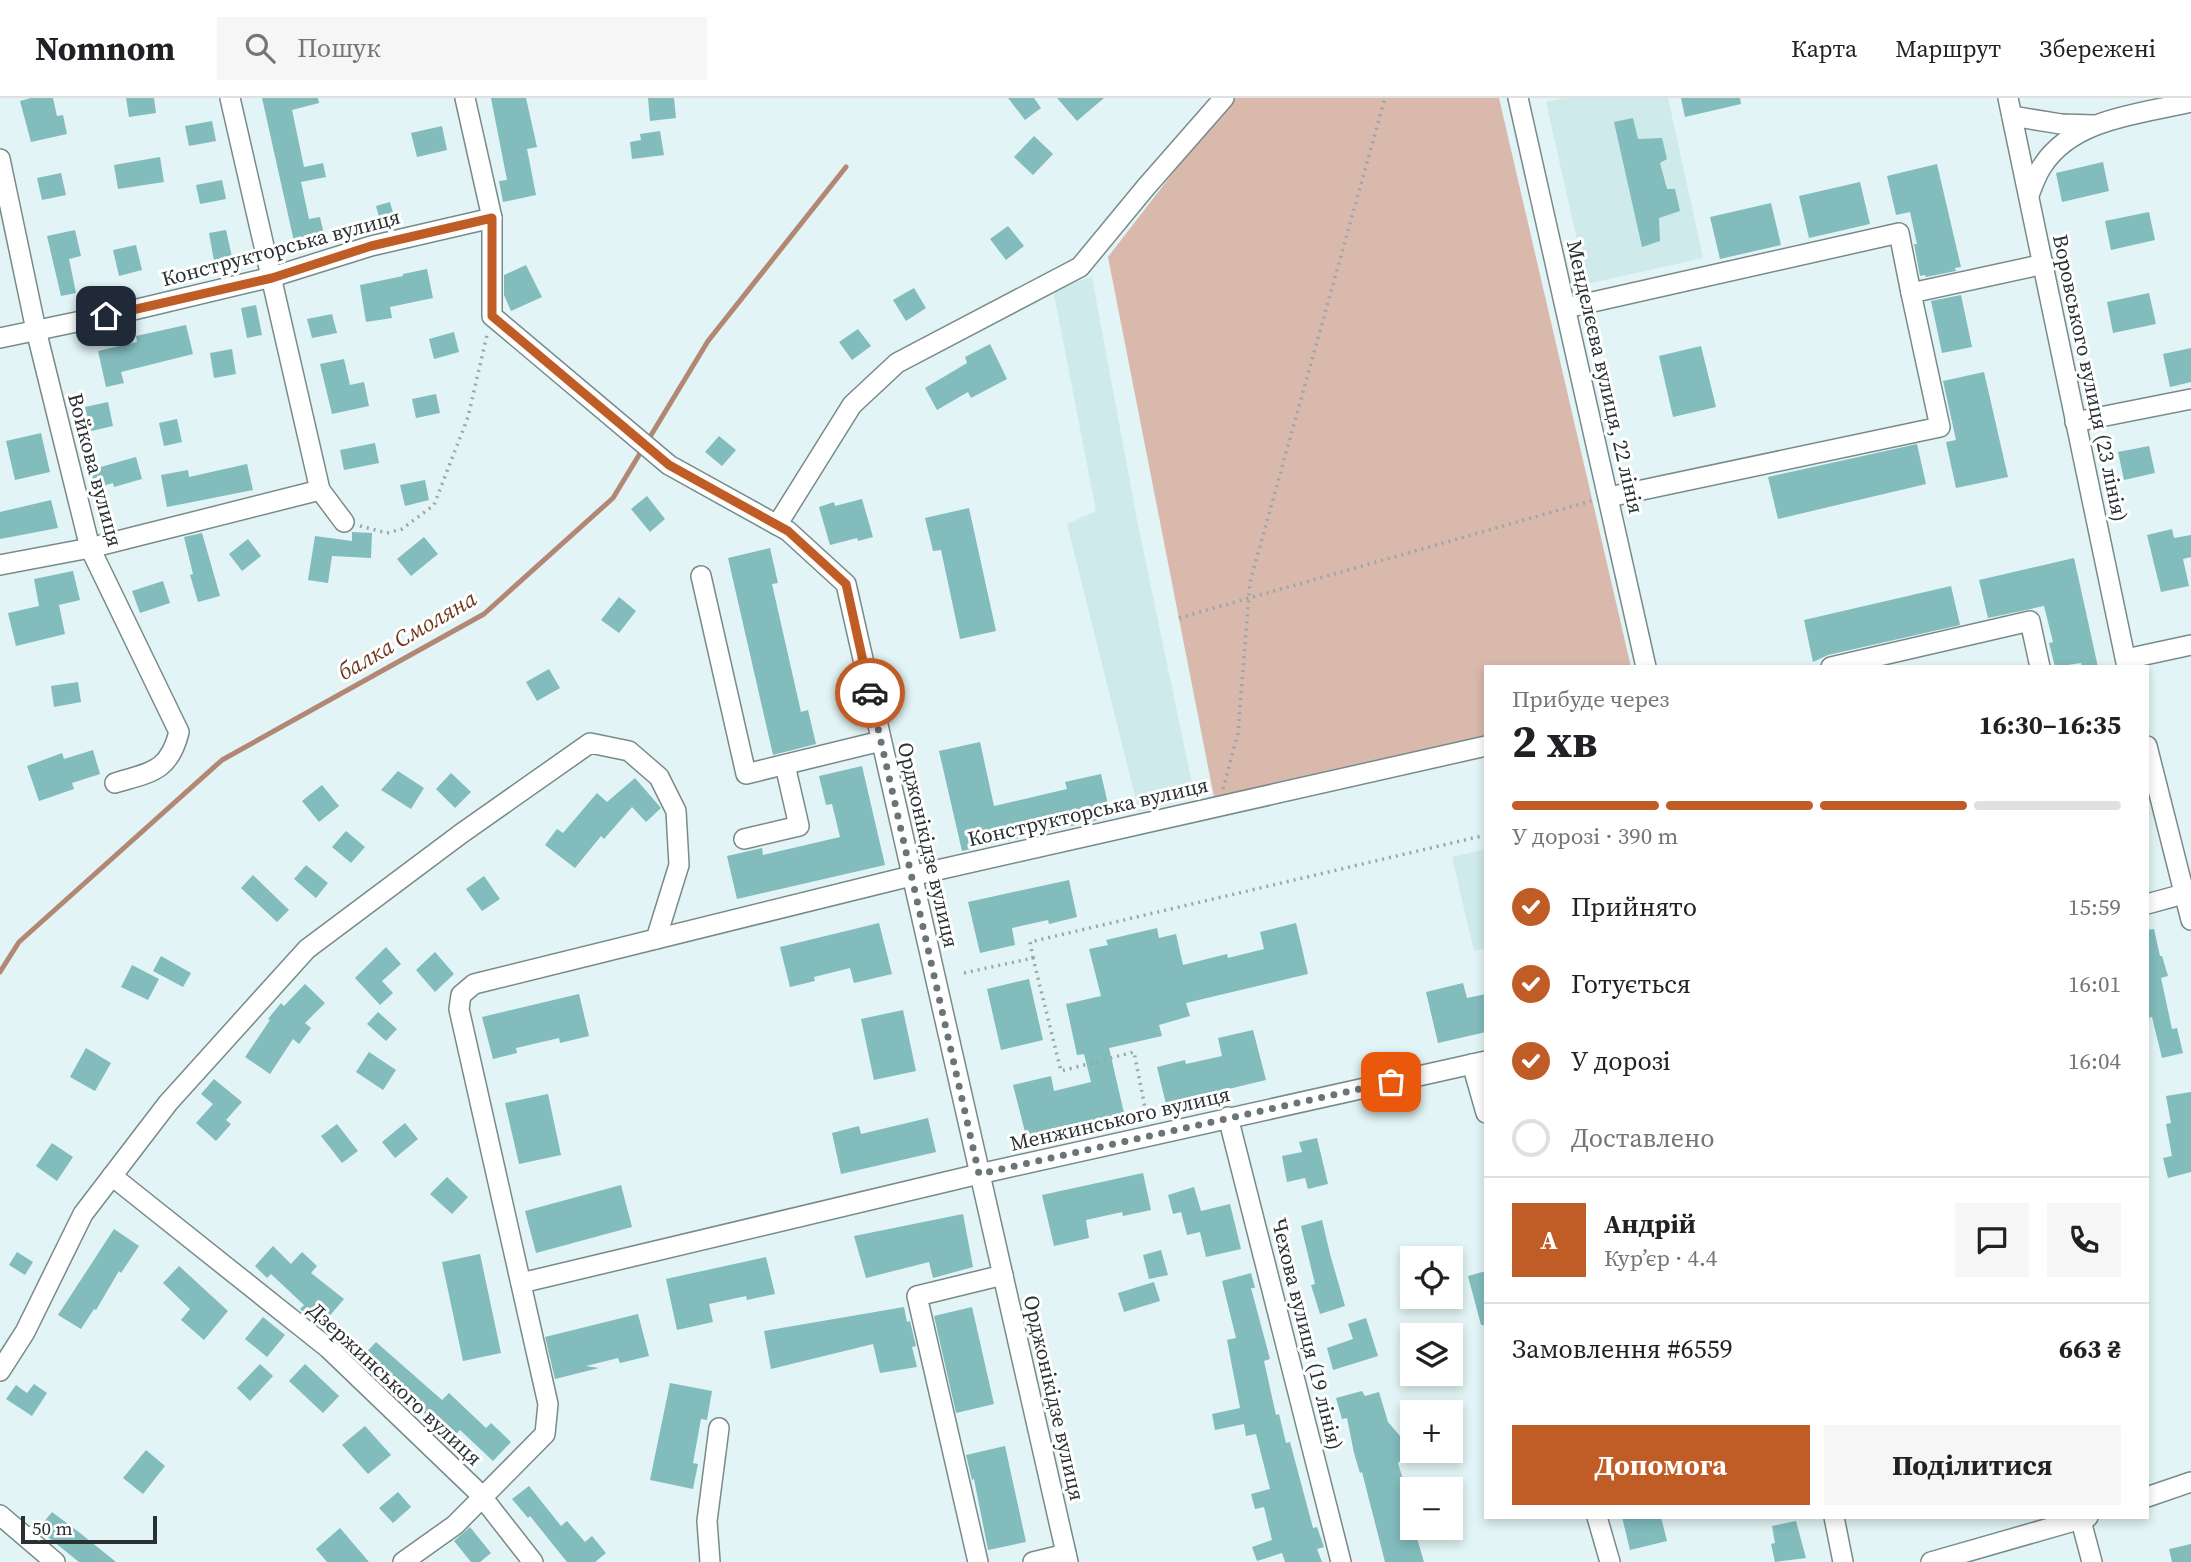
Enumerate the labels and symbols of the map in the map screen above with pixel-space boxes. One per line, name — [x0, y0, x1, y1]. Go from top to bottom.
street label: Конструкторська вулиця — [158, 202, 403, 293]
street label: Воровського вулиця (23 лiнiя) — [2046, 232, 2135, 524]
street label: Менделєєва вулиця, 22 лінія — [1560, 237, 1651, 517]
pin — [76, 286, 136, 346]
street label: Войкова вулиця — [61, 390, 130, 550]
water label: балка Смоляна — [332, 582, 482, 688]
courier — [835, 658, 905, 728]
street label: Орджонікідзе вулиця — [891, 739, 966, 950]
street label: Конструкторська вулиця — [965, 770, 1211, 853]
pin — [1361, 1052, 1421, 1112]
street label: Менжинського вулиця — [1007, 1079, 1233, 1158]
street label: Чехова вулиця (19 лiнiя) — [1265, 1215, 1350, 1453]
street label: Орджонікідзе вулиця — [1017, 1292, 1092, 1503]
street label: Дзержинського вулиця — [302, 1295, 489, 1472]
scale bar — [21, 1513, 158, 1545]

